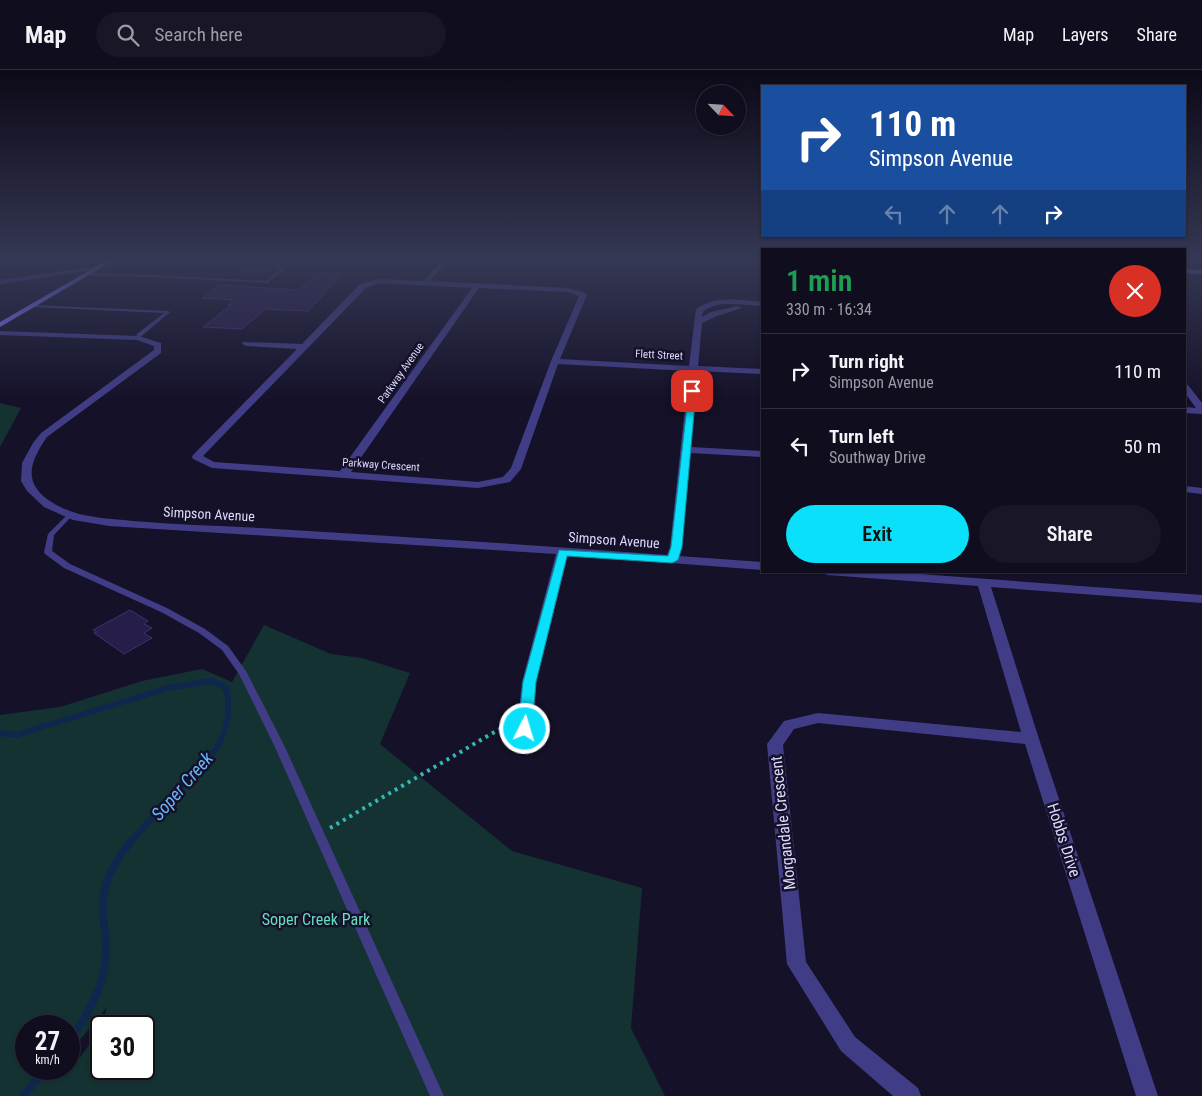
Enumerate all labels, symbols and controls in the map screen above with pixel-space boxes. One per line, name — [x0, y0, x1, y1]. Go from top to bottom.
search box — [96, 12, 446, 57]
text: Map — [25, 21, 66, 49]
icon: search — [114, 21, 142, 49]
text: Search here — [154, 23, 243, 46]
text: Map — [1003, 24, 1034, 45]
text: Layers — [1062, 24, 1109, 45]
text: Share — [1137, 24, 1177, 45]
north arrow — [696, 85, 746, 135]
map controls — [696, 85, 746, 135]
text: 110 m — [869, 104, 956, 145]
icon: right — [786, 105, 851, 170]
text: Simpson Avenue — [869, 146, 1013, 171]
icon: left — [880, 200, 908, 228]
icon: ahead — [933, 200, 961, 228]
icon: ahead — [986, 200, 1014, 228]
icon: right — [1039, 200, 1067, 228]
text: 1 min — [786, 263, 852, 298]
button: close — [1109, 265, 1161, 317]
text: 330 m · 16:34 — [786, 300, 872, 319]
street label: Parkway Avenue — [375, 340, 427, 406]
street label: Flett Street — [635, 347, 683, 363]
text: Turn right — [829, 350, 904, 373]
icon: right — [786, 357, 814, 385]
text: 110 m — [1114, 360, 1161, 383]
pin — [671, 370, 713, 412]
text: Simpson Avenue — [829, 373, 934, 392]
icon: arrive — [678, 377, 706, 405]
text: Turn left — [829, 425, 894, 448]
icon: left — [786, 432, 814, 460]
text: 50 m — [1124, 435, 1161, 458]
text: Southway Drive — [829, 448, 926, 467]
street label: Parkway Crescent — [342, 456, 420, 474]
street label: Simpson Avenue — [163, 504, 256, 524]
button: Exit — [786, 505, 969, 563]
button: Share — [979, 505, 1161, 563]
street label: Simpson Avenue — [568, 529, 661, 551]
position arrow — [498, 702, 550, 754]
water label: Soper Creek — [147, 747, 218, 824]
street label: Morgandale Crescent — [766, 755, 799, 891]
street label: Hobbs Drive — [1043, 801, 1085, 879]
park label: Soper Creek Park — [262, 910, 371, 929]
speed limit sign: 30 — [90, 1015, 155, 1080]
text: 27 — [35, 1027, 60, 1056]
text: km/h — [35, 1053, 60, 1067]

